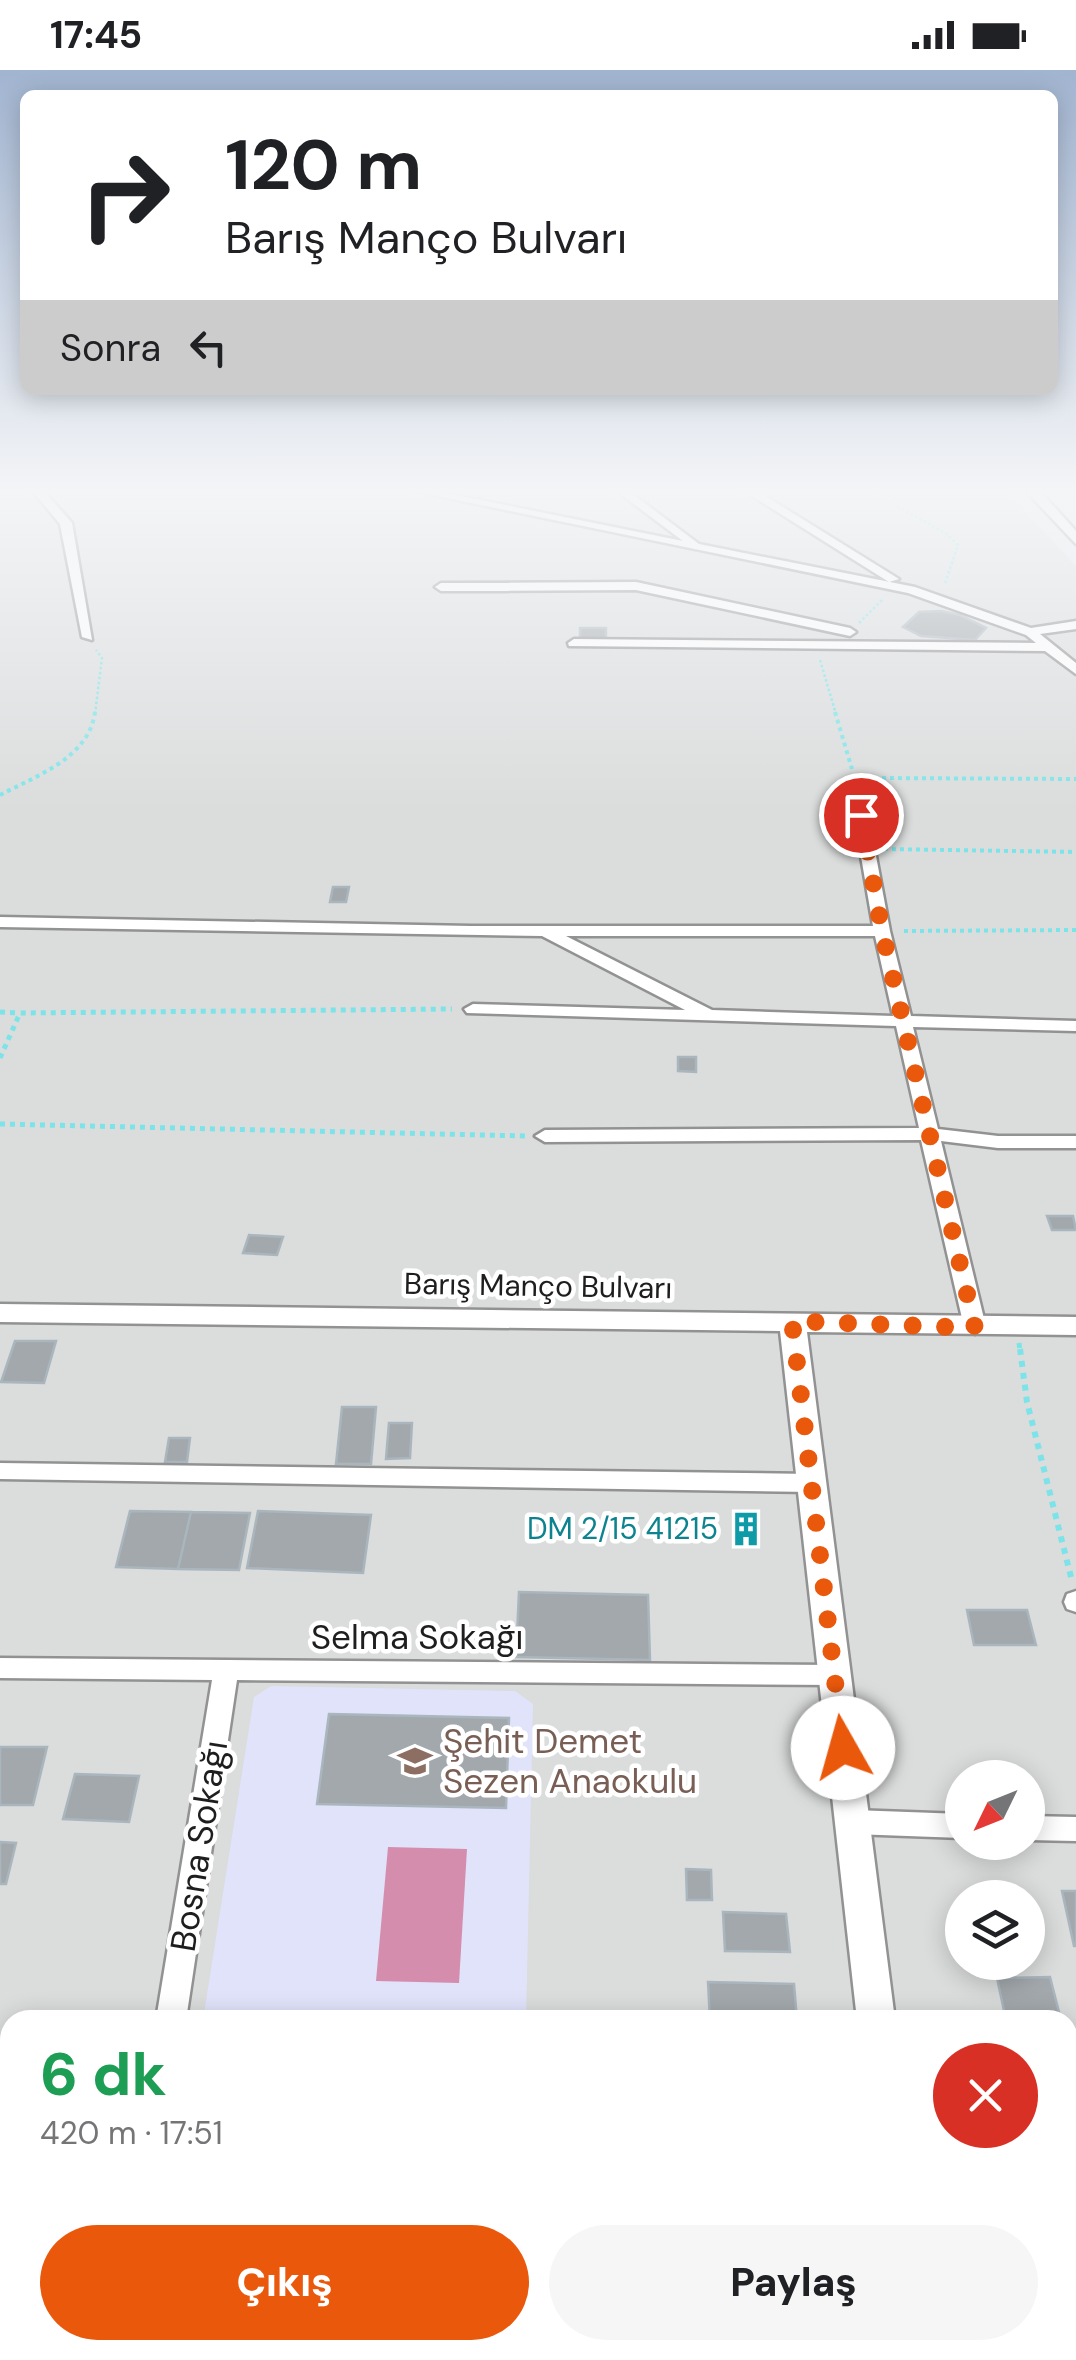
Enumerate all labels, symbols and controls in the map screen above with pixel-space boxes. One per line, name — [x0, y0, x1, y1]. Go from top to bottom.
text: 17:45 — [50, 10, 142, 60]
text: 120 m — [225, 120, 422, 211]
icon: right — [60, 130, 190, 260]
text: Barış Manço Bulvarı — [225, 208, 627, 267]
icon: left — [181, 320, 236, 375]
text: Sonra — [60, 323, 161, 373]
pin — [819, 773, 904, 858]
icon: arrive — [834, 788, 889, 843]
street label: Barış Manço Bulvarı — [404, 1264, 672, 1307]
place label: DM 2/15 41215 — [527, 1509, 718, 1548]
building icon: DM 2/15 41215 — [727, 1510, 765, 1548]
street label: Selma Sokağı — [311, 1614, 523, 1660]
position arrow — [791, 1696, 895, 1800]
place label: Şehit Demet Sezen Anaokulu — [443, 1718, 697, 1804]
street label: Bosna Sokağı — [160, 1737, 238, 1955]
school or university icon: Şehit Demet Sezen Anaokulu — [396, 1742, 434, 1780]
north arrow — [945, 1760, 1045, 1860]
map controls — [945, 1760, 1045, 1980]
button: layers — [945, 1880, 1045, 1980]
text: 6 dk — [40, 2035, 167, 2114]
button: close — [933, 2043, 1038, 2148]
text: 420 m · 17:51 — [40, 2112, 223, 2154]
button: Çıkış — [40, 2225, 529, 2340]
button: Paylaş — [549, 2225, 1038, 2340]

